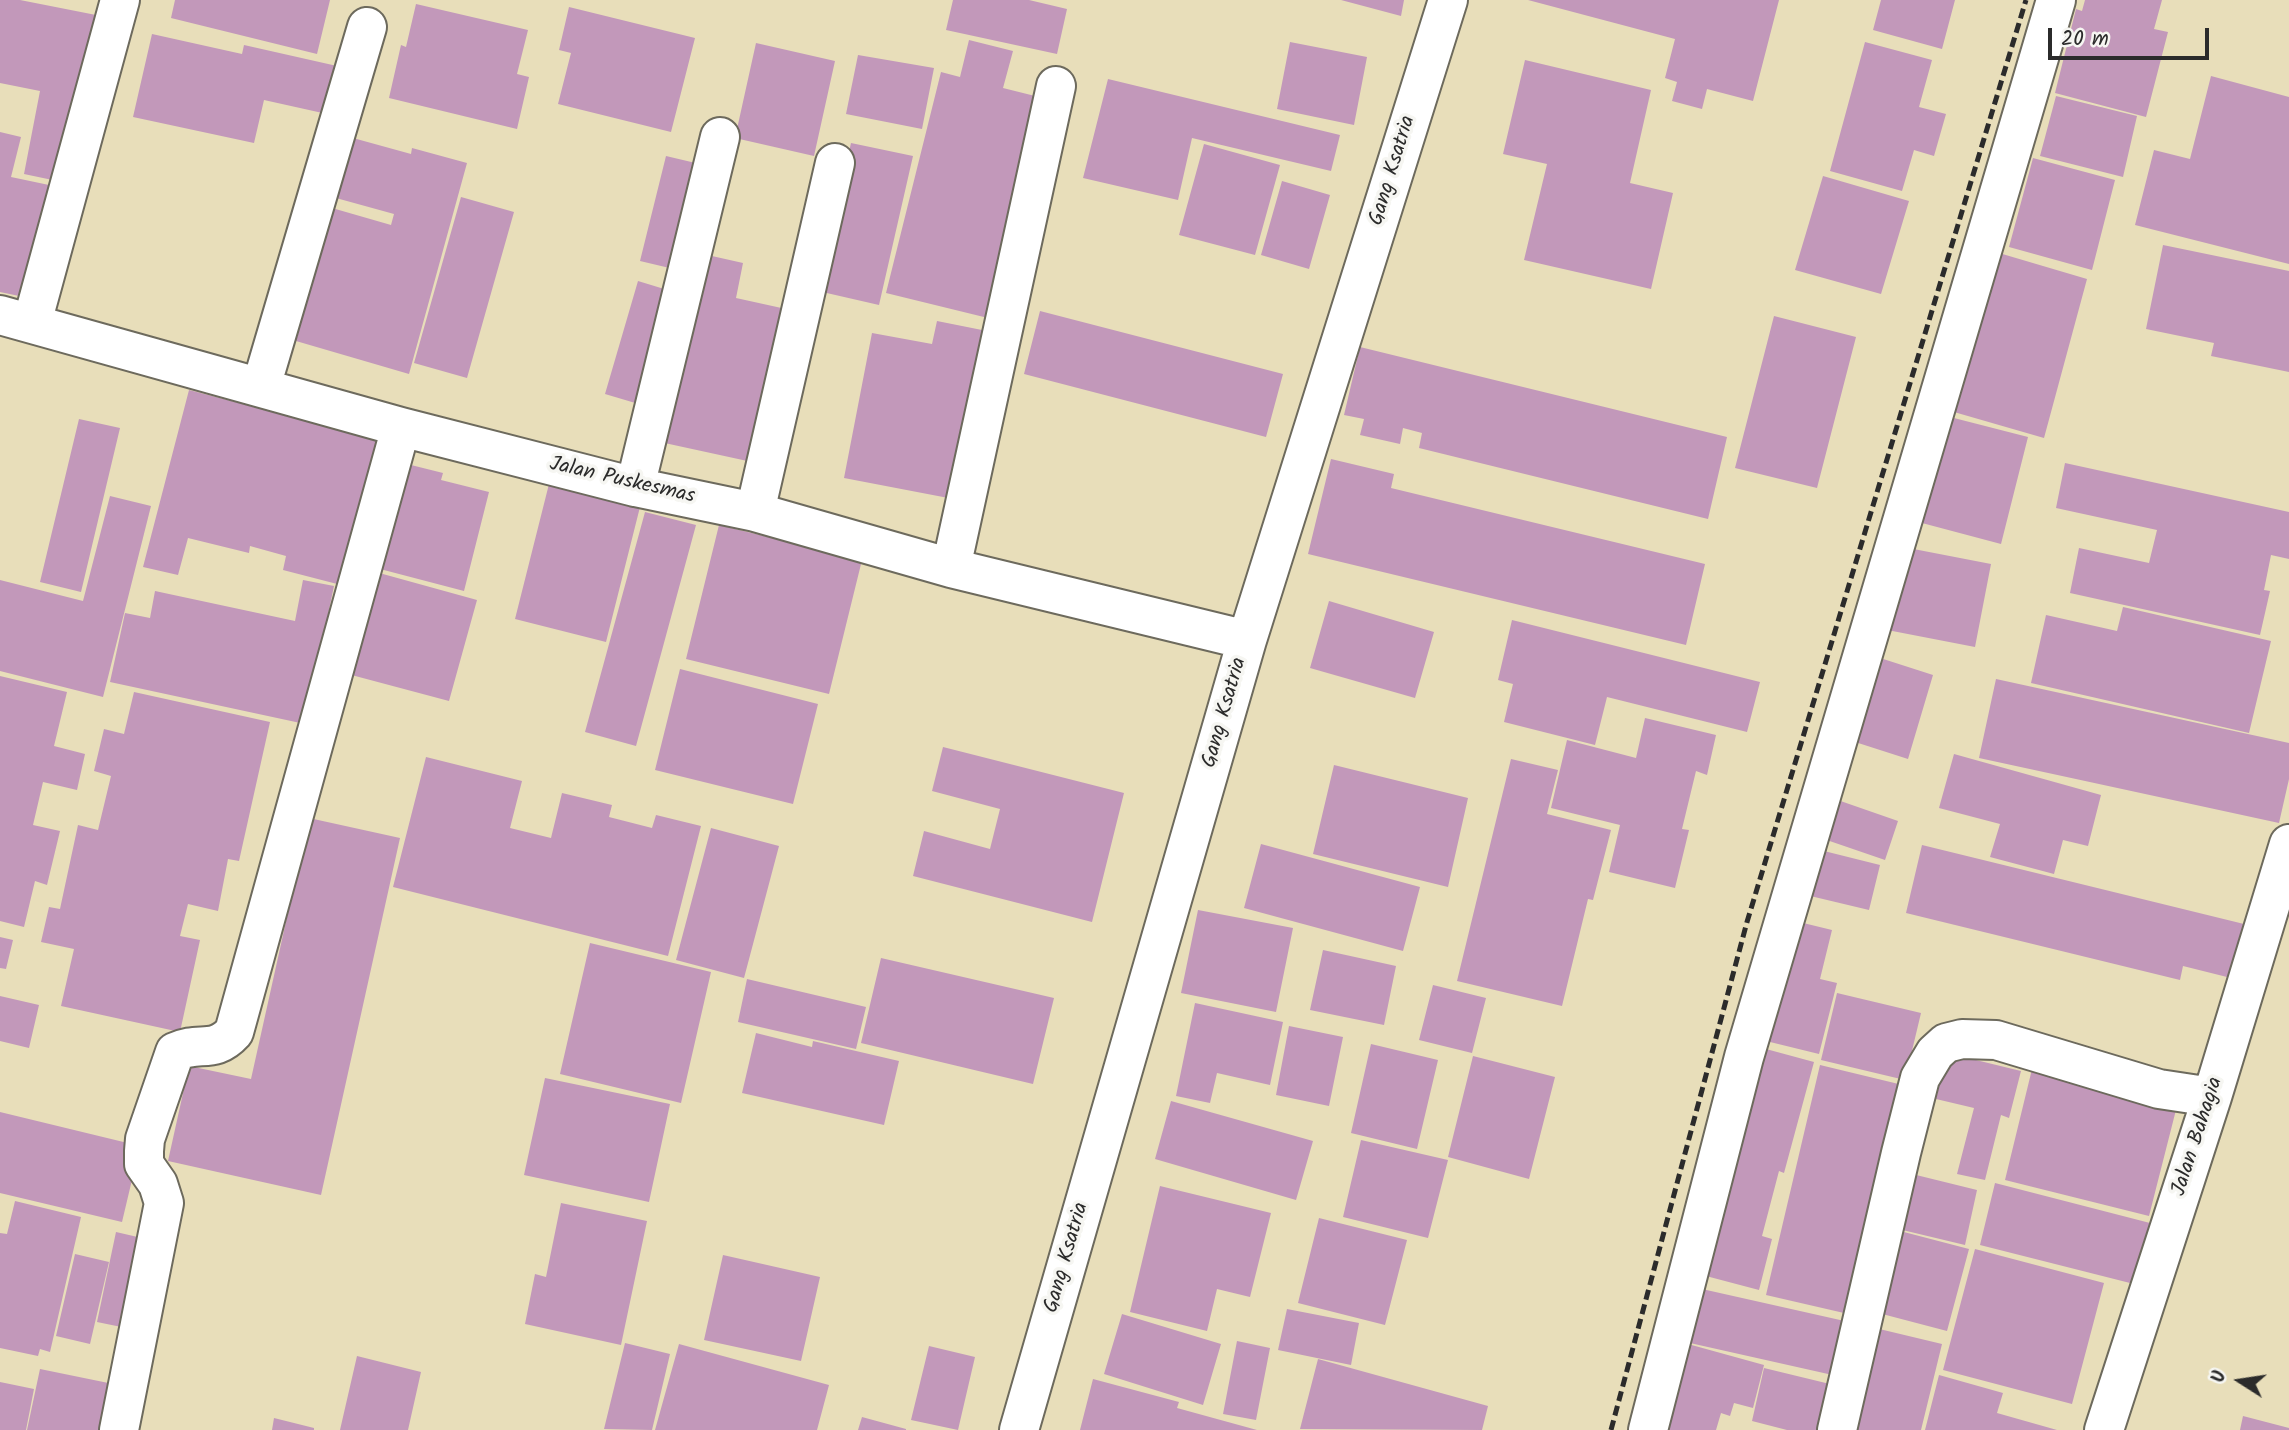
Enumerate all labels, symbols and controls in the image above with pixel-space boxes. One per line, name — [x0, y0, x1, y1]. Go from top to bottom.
scale bar — [2051, 14, 2212, 58]
text: 20 m — [2061, 23, 2109, 56]
street label: Gang Ksatria — [1365, 113, 1423, 229]
street label: Jalan Puskesmas — [547, 453, 697, 511]
street label: Gang Ksatria — [1198, 655, 1254, 771]
street label: Jalan Bahagia — [2168, 1074, 2230, 1200]
street label: Gang Ksatria — [1040, 1200, 1096, 1316]
north arrow — [2205, 1346, 2275, 1416]
text: U — [2204, 1368, 2235, 1385]

